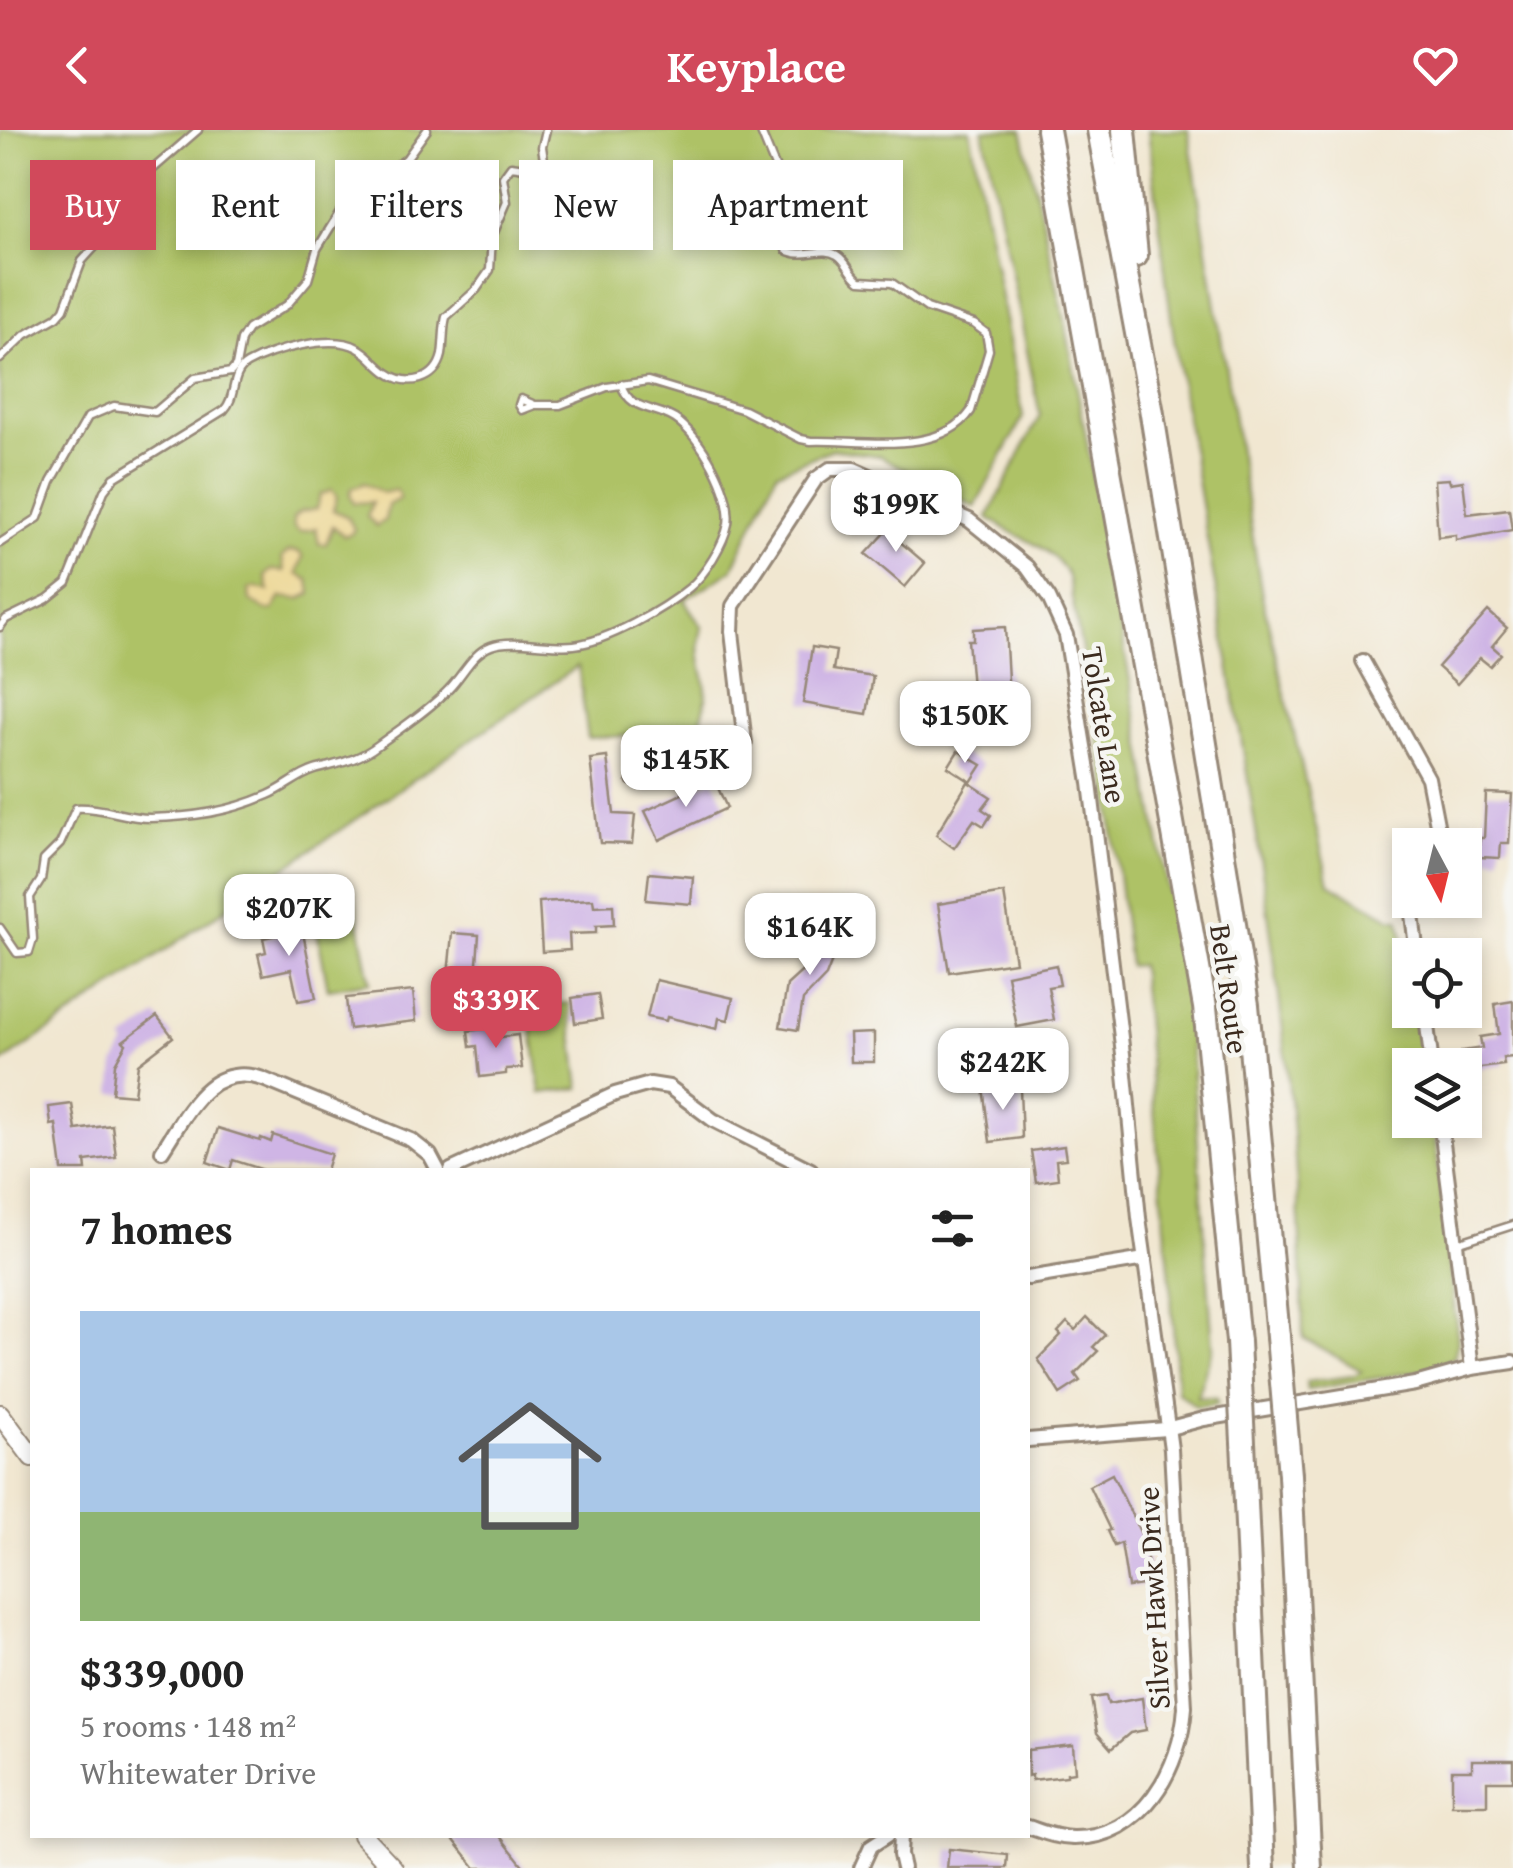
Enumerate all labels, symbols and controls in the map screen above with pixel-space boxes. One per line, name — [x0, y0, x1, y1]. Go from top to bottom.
text: Keyplace — [667, 33, 846, 98]
icon: back — [50, 38, 105, 93]
icon: heart — [1408, 38, 1463, 93]
chip: Buy — [30, 160, 156, 250]
chip: Rent — [176, 160, 315, 250]
chip: Filters — [335, 160, 499, 250]
chip: New — [519, 160, 653, 250]
chip: Apartment — [673, 160, 903, 250]
pin: $199K — [826, 470, 966, 555]
text: $199K — [853, 479, 939, 526]
street label: Tolcate Lane — [1071, 644, 1139, 806]
pin: $150K — [895, 681, 1035, 766]
text: $150K — [922, 690, 1008, 737]
pin: $145K — [616, 725, 756, 810]
text: $145K — [643, 734, 729, 781]
north arrow — [1392, 828, 1482, 918]
map controls — [1392, 828, 1482, 1138]
pin: $207K — [219, 874, 359, 959]
text: $207K — [246, 883, 332, 930]
pin: $164K — [740, 893, 880, 978]
text: $164K — [767, 902, 853, 949]
street label: Belt Route — [1199, 921, 1261, 1057]
button: locate — [1392, 938, 1482, 1028]
pin: $339K — [426, 966, 566, 1051]
text: $339K — [453, 975, 539, 1022]
pin: $242K — [933, 1028, 1073, 1113]
text: $242K — [960, 1037, 1046, 1084]
button: layers — [1392, 1048, 1482, 1138]
text: 7 homes — [80, 1198, 233, 1259]
icon: filters — [925, 1201, 980, 1256]
icon: home — [440, 1376, 620, 1556]
street label: Silver Hawk Drive — [1125, 1486, 1181, 1710]
text: $339,000 — [80, 1641, 244, 1702]
text: 5 rooms · 148 m² — [80, 1702, 296, 1749]
text: Whitewater Drive — [80, 1749, 316, 1796]

